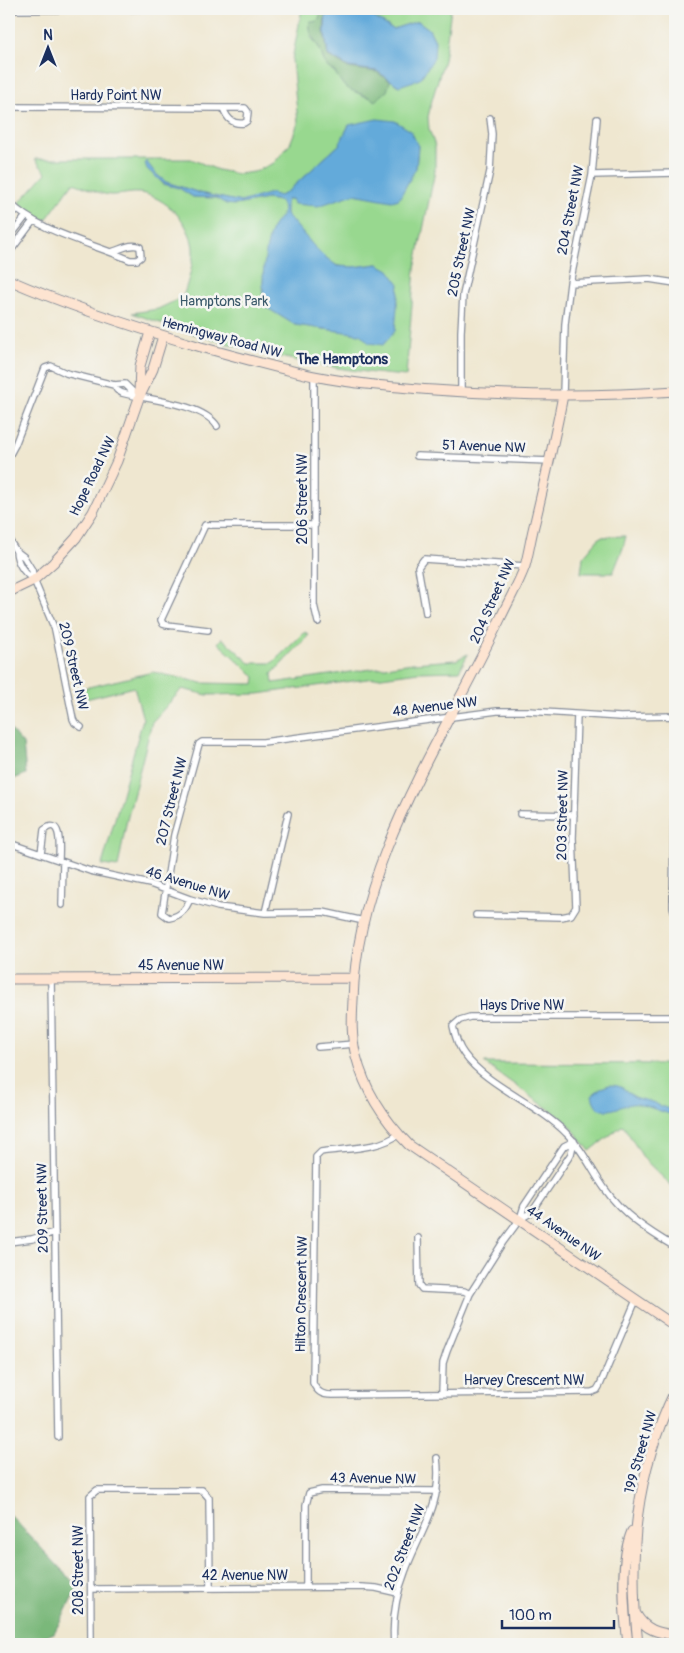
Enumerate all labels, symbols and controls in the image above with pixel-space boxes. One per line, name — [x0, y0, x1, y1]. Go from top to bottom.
north arrow — [22, 22, 72, 72]
text: N — [43, 27, 53, 44]
street label: Hardy Point NW — [70, 87, 162, 104]
street label: 204 Street NW — [553, 164, 588, 256]
street label: 205 Street NW — [444, 206, 479, 298]
park label: Hamptons Park — [180, 293, 269, 310]
street label: Hemingway Road NW — [160, 313, 284, 362]
district label: The Hamptons — [295, 350, 388, 369]
street label: Hope Road NW — [66, 434, 119, 519]
street label: 51 Avenue NW — [442, 437, 526, 456]
street label: 206 Street NW — [294, 453, 311, 545]
street label: 204 Street NW — [466, 556, 519, 646]
street label: 209 Street NW — [55, 620, 92, 712]
street label: 48 Avenue NW — [391, 693, 479, 720]
street label: 207 Street NW — [152, 755, 191, 847]
street label: 203 Street NW — [553, 769, 572, 860]
street label: 46 Avenue NW — [144, 863, 232, 904]
street label: 45 Avenue NW — [138, 957, 224, 974]
street label: Hays Drive NW — [480, 997, 565, 1014]
street label: 209 Street NW — [33, 1163, 52, 1253]
street label: 44 Avenue NW — [523, 1202, 604, 1265]
street label: Hilton Crescent NW — [292, 1235, 311, 1353]
street label: Harvey Crescent NW — [464, 1372, 584, 1389]
street label: 199 Street NW — [621, 1409, 660, 1496]
street label: 43 Avenue NW — [330, 1469, 416, 1488]
street label: 202 Street NW — [380, 1502, 429, 1593]
street label: 208 Street NW — [70, 1525, 87, 1615]
street label: 42 Avenue NW — [202, 1567, 288, 1584]
scale bar — [502, 1598, 614, 1630]
text: 100 m — [509, 1606, 552, 1625]

